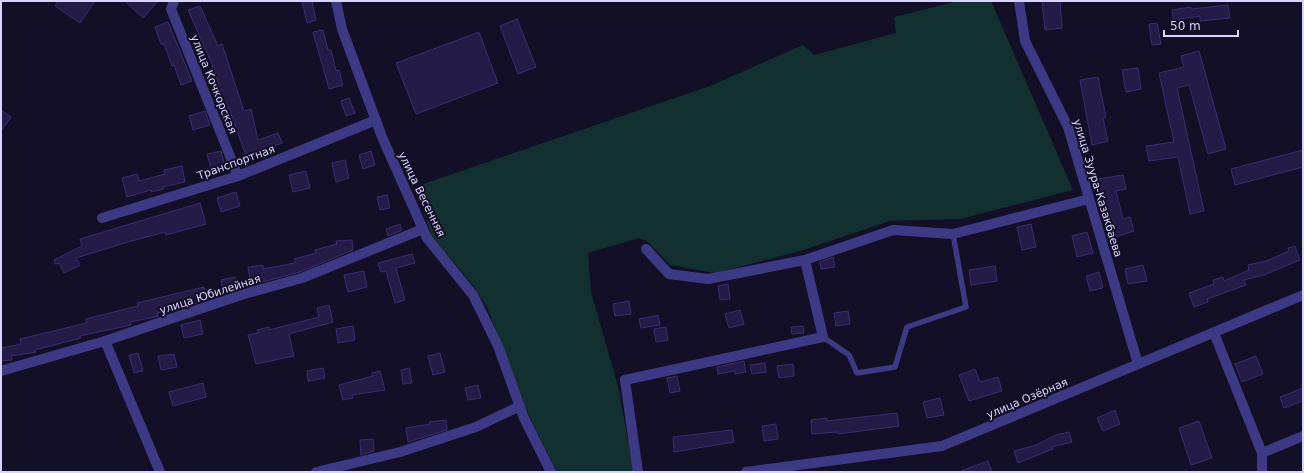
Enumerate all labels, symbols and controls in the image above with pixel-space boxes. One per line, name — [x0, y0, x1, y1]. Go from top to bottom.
scale bar — [1164, 12, 1238, 38]
text: 50 m — [1170, 19, 1201, 33]
street label: улица Кочкорская — [188, 33, 239, 136]
street label: улица Зуура-Казакбаева — [1070, 118, 1125, 259]
street label: Транспортная — [195, 142, 277, 183]
street label: улица Весенняя — [395, 149, 448, 239]
street label: улица Юбилейная — [158, 272, 262, 317]
street label: улица Озёрная — [985, 375, 1070, 421]

